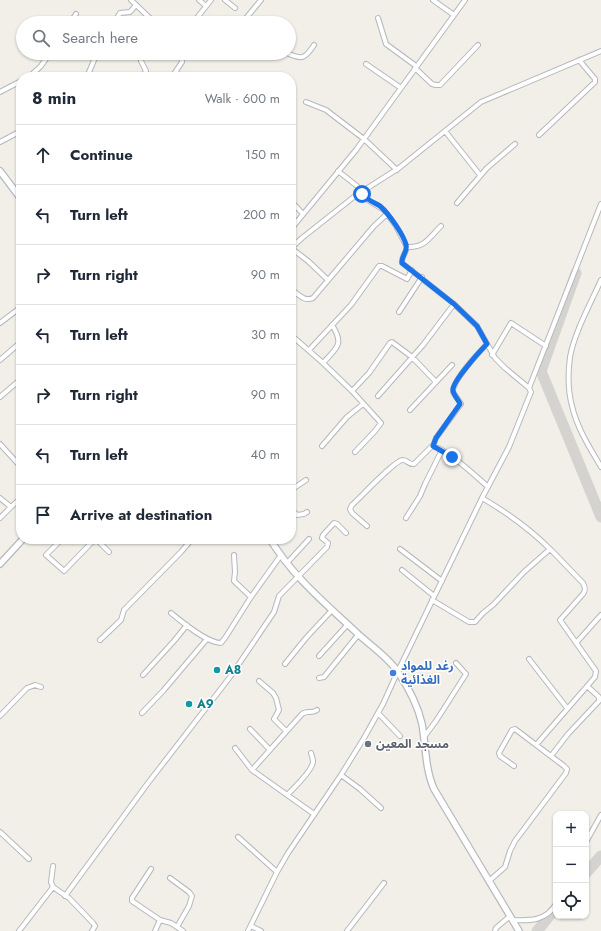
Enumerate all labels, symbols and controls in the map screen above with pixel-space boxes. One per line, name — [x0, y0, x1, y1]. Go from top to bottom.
search box — [16, 16, 296, 60]
icon: search — [30, 27, 52, 49]
text: Search here — [62, 27, 138, 49]
text: 8 min — [32, 86, 76, 110]
text: Walk · 600 m — [205, 89, 280, 108]
icon: ahead — [32, 144, 54, 166]
text: Continue — [70, 144, 133, 166]
text: 150 m — [245, 145, 280, 164]
route start — [353, 185, 371, 203]
icon: left — [32, 204, 54, 226]
text: Turn left — [70, 204, 128, 226]
text: 200 m — [243, 205, 280, 224]
icon: right — [32, 264, 54, 286]
text: Turn right — [70, 264, 138, 286]
text: 90 m — [251, 265, 280, 284]
icon: left — [32, 324, 54, 346]
text: Turn left — [70, 324, 128, 346]
text: 30 m — [251, 325, 280, 344]
icon: right — [32, 384, 54, 406]
text: Turn right — [70, 384, 138, 406]
text: 90 m — [251, 385, 280, 404]
icon: left — [32, 444, 54, 466]
text: Turn left — [70, 444, 128, 466]
text: 40 m — [251, 445, 280, 464]
route end — [443, 448, 461, 466]
icon: arrive — [32, 504, 54, 526]
text: Arrive at destination — [70, 504, 212, 526]
place label: رغد للمواد الغذائية — [401, 657, 454, 689]
place label: A8 — [224, 661, 241, 679]
marker: A8 — [212, 665, 222, 675]
marker: رغد للمواد الغذائية — [388, 668, 398, 678]
place label: A9 — [196, 695, 214, 713]
marker: A9 — [184, 699, 194, 709]
place label: مسجد المعين — [376, 735, 449, 753]
marker: مسجد المعين — [363, 739, 373, 749]
map controls — [553, 811, 589, 919]
button: + — [553, 811, 589, 847]
button: − — [553, 847, 589, 883]
button: locate — [553, 883, 589, 919]

